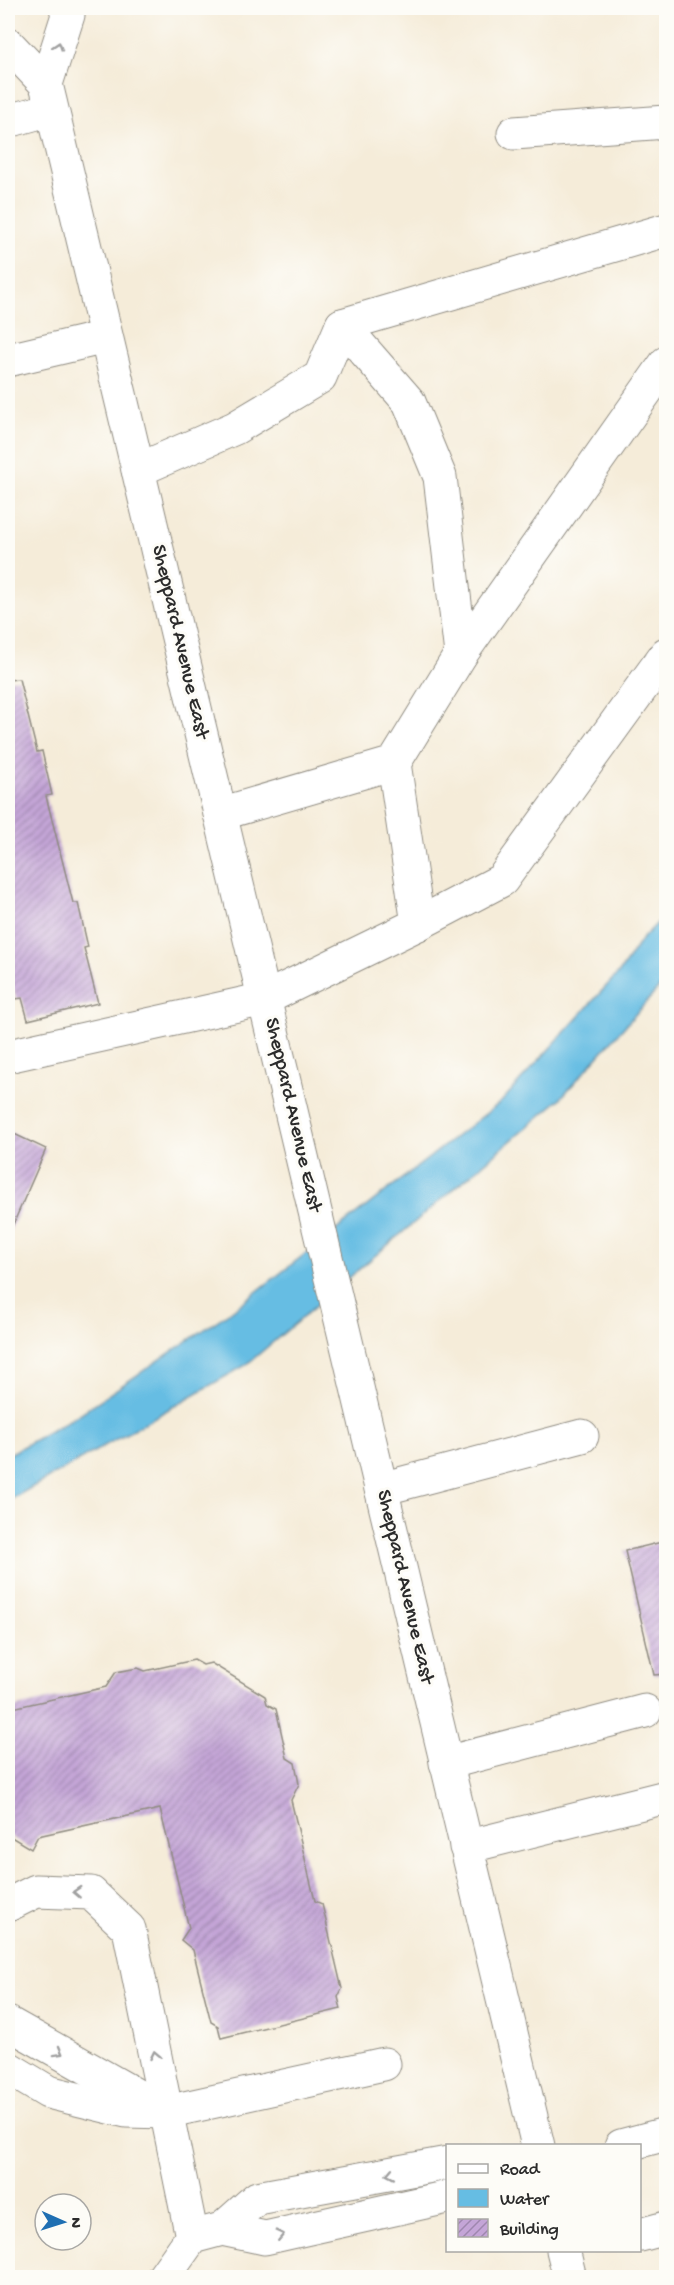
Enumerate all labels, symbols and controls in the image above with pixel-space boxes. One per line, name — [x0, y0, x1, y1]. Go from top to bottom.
one-way arrow — [51, 41, 63, 52]
street label: Sheppard Avenue East — [145, 543, 214, 744]
street label: Sheppard Avenue East — [258, 1016, 327, 1217]
street label: Sheppard Avenue East — [370, 1488, 439, 1689]
one-way arrow — [72, 1886, 81, 1899]
one-way arrow — [52, 2044, 63, 2056]
one-way arrow — [149, 2050, 162, 2060]
legend — [446, 2144, 641, 2252]
text: Road — [500, 2160, 541, 2181]
one-way arrow — [385, 2167, 395, 2180]
text: Water — [500, 2190, 550, 2211]
north arrow — [33, 2192, 93, 2252]
text: N — [65, 2217, 84, 2229]
text: Building — [499, 2220, 559, 2241]
one-way arrow — [274, 2229, 284, 2242]

